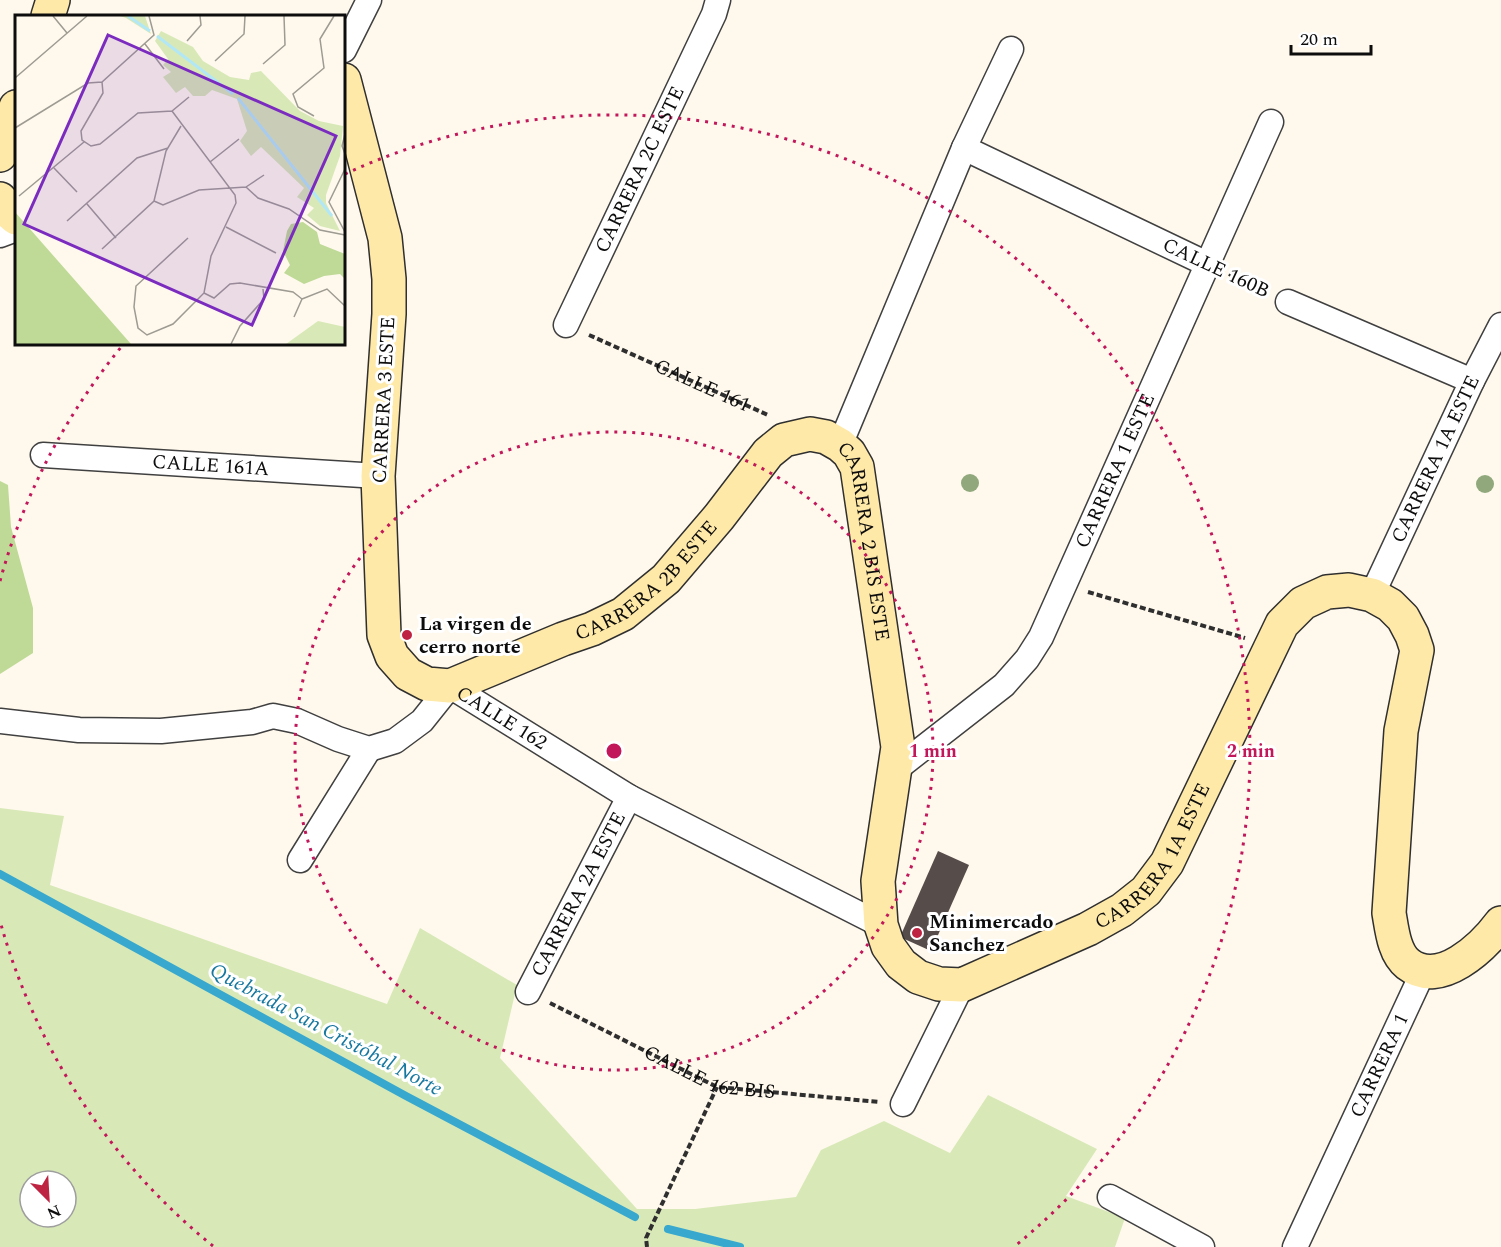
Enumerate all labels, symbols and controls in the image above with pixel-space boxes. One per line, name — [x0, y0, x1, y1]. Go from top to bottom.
inset map — [15, 15, 345, 345]
scale bar — [1291, 18, 1370, 56]
text: 20 m — [1300, 26, 1338, 53]
street label: CARRERA 2C ESTE — [587, 81, 692, 258]
street label: CALLE 160B — [1157, 230, 1275, 306]
street label: CARRERA 3 ESTE — [365, 316, 403, 484]
street label: CALLE 161 — [649, 351, 755, 420]
street label: CARRERA 1A ESTE — [1383, 370, 1488, 548]
street label: CARRERA 1 ESTE — [1067, 388, 1163, 553]
street label: CARRERA 2 BIS ESTE — [830, 434, 897, 643]
street label: CALLE 161A — [151, 447, 270, 484]
street label: CARRERA 2B ESTE — [571, 514, 725, 649]
place label: La virgen de cerro norte — [419, 609, 532, 662]
marker: La virgen de cerro norte — [400, 628, 414, 642]
street label: CALLE 162 — [450, 678, 553, 758]
text: 1 min — [909, 738, 957, 765]
text: 2 min — [1227, 738, 1275, 765]
centre of rings — [604, 741, 624, 761]
street label: CARRERA 1A ESTE — [1089, 778, 1218, 937]
street label: CARRERA 2A ESTE — [523, 807, 634, 982]
place label: Minimercado Sanchez — [929, 907, 1054, 960]
marker: Minimercado Sanchez — [910, 926, 924, 940]
water label: Quebrada San Cristóbal Norte — [204, 955, 448, 1105]
street label: CARRERA 1 — [1342, 1009, 1417, 1123]
street label: CALLE 162 BIS — [639, 1038, 777, 1107]
north arrow — [18, 1169, 78, 1229]
text: N — [43, 1198, 65, 1225]

